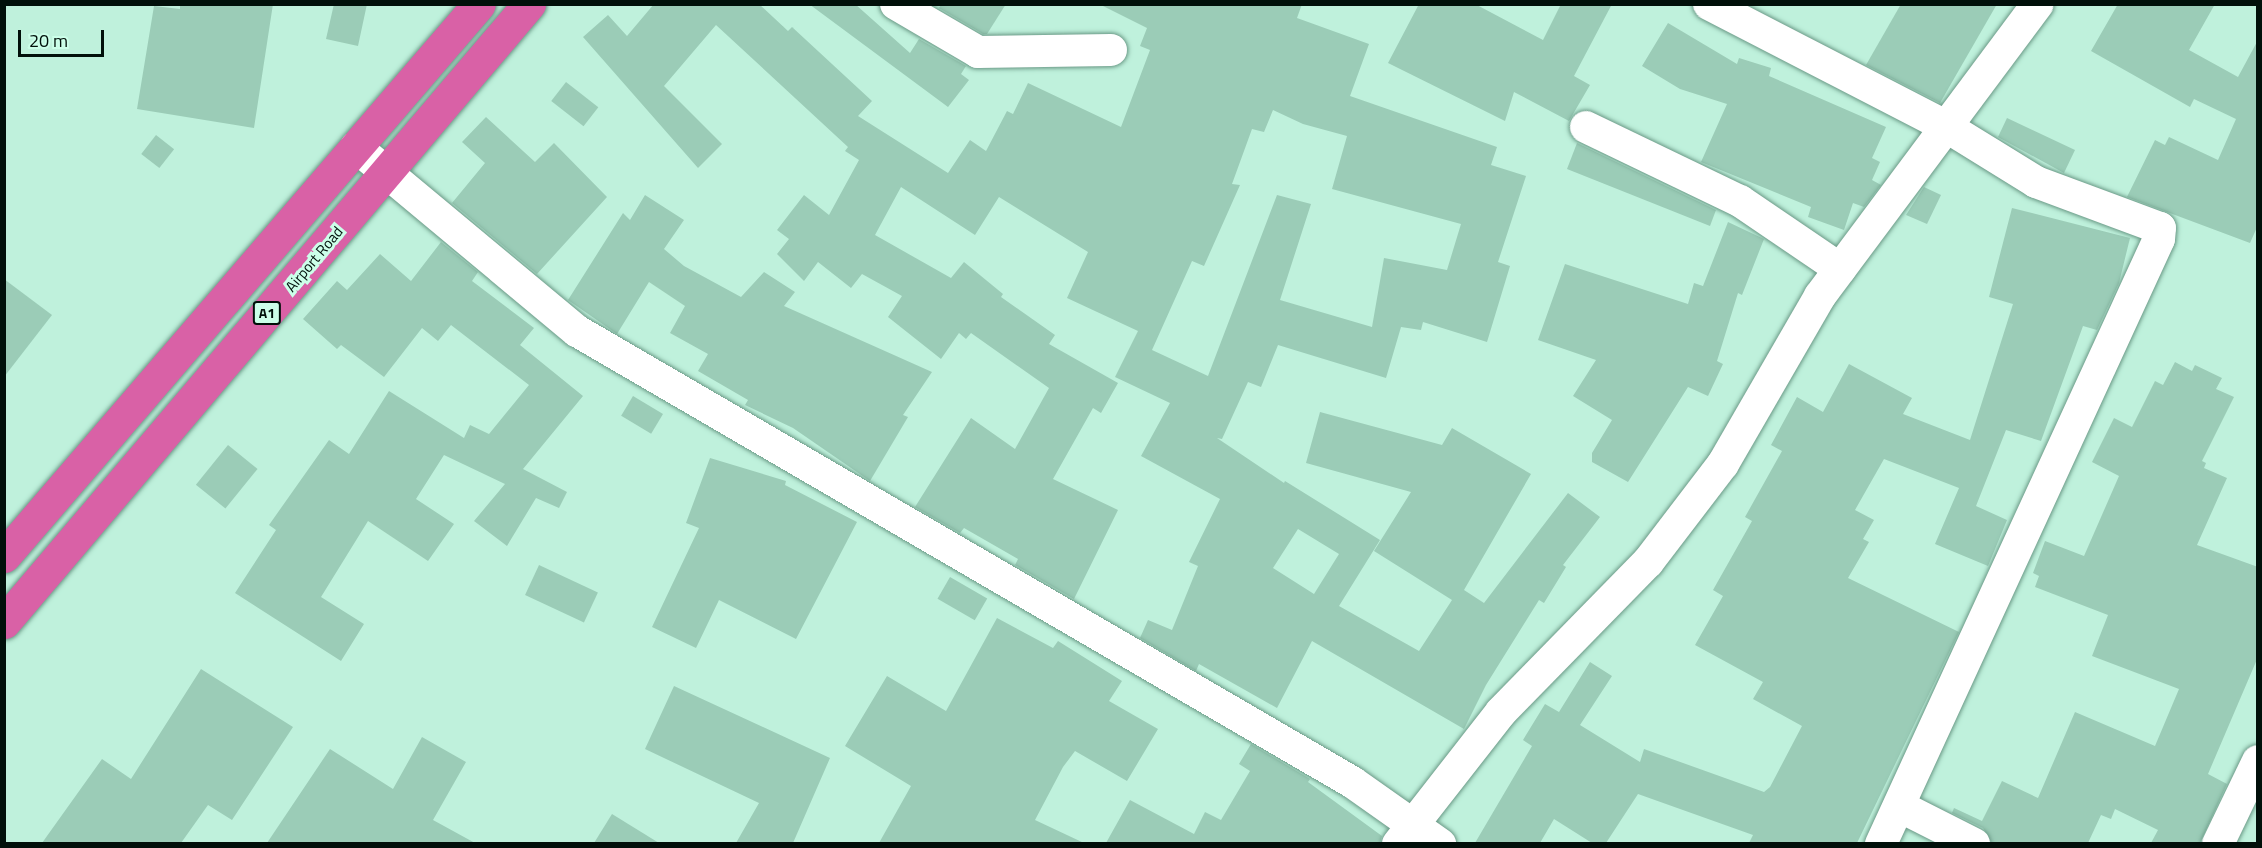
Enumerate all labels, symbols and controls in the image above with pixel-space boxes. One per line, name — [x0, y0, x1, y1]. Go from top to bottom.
scale bar — [21, 18, 106, 56]
text: 20 m — [29, 27, 68, 54]
street label: Airport Road — [282, 223, 346, 295]
road number: A1 — [252, 302, 282, 324]

